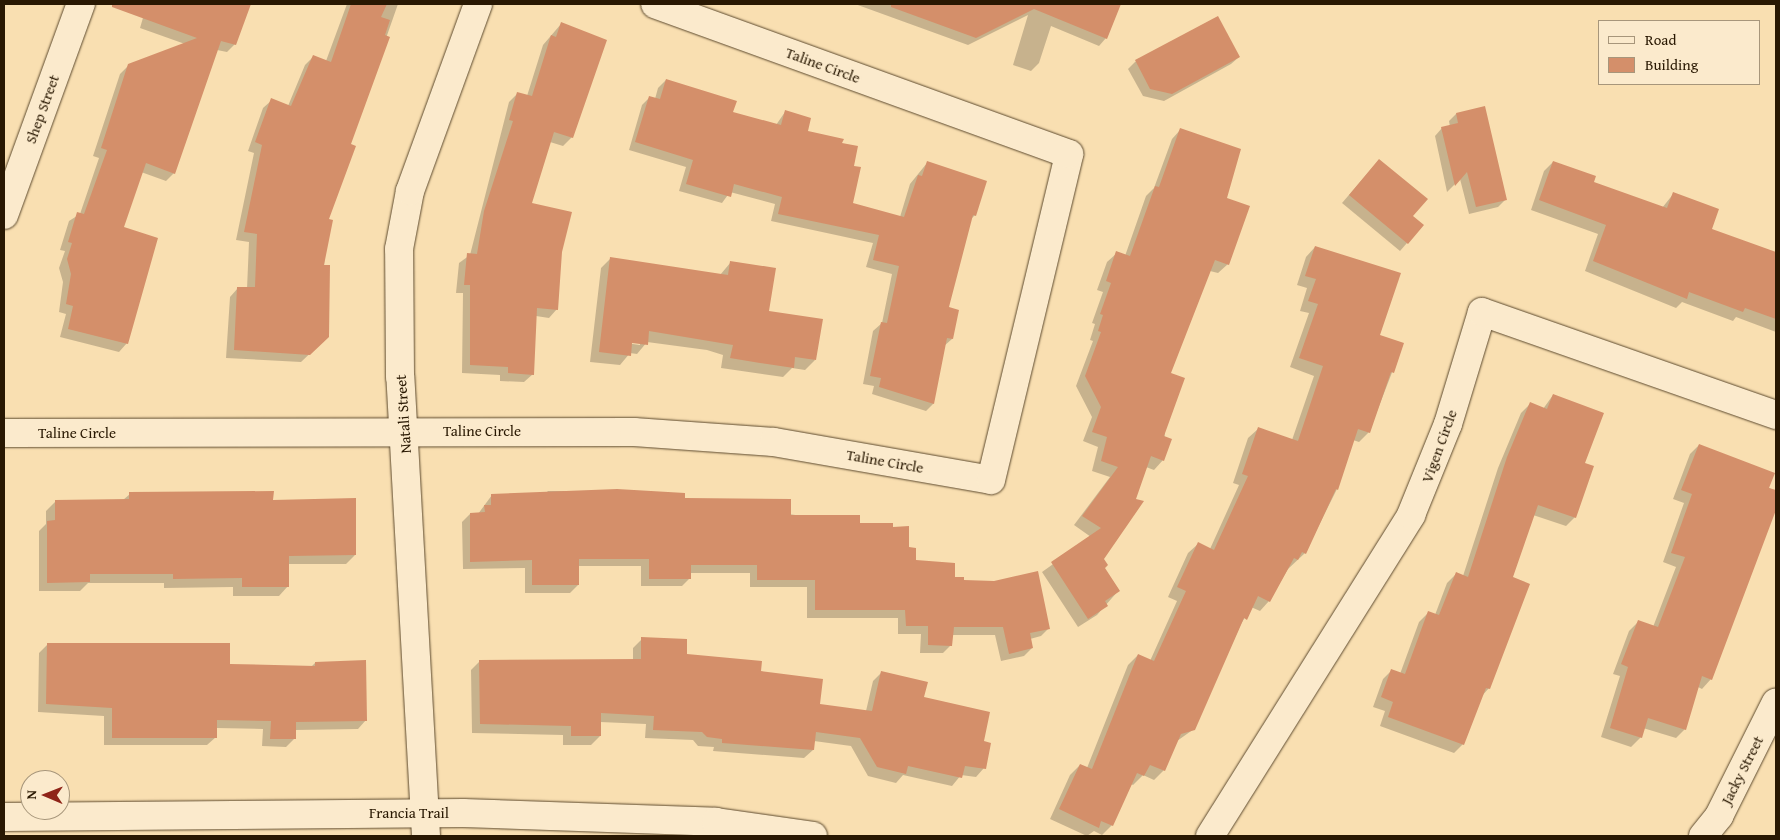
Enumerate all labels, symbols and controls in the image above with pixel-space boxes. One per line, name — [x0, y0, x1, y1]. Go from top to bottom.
legend — [1598, 20, 1760, 85]
text: Road — [1645, 29, 1676, 50]
street label: Taline Circle — [783, 43, 863, 87]
text: Building — [1645, 54, 1698, 75]
street label: Shep Street — [21, 72, 63, 146]
street label: Natali Street — [391, 374, 415, 454]
street label: Vigen Circle — [1418, 407, 1460, 485]
street label: Taline Circle — [443, 422, 521, 440]
street label: Taline Circle — [38, 424, 116, 442]
street label: Taline Circle — [845, 445, 925, 477]
street label: Jacky Street — [1717, 733, 1767, 807]
north arrow — [20, 770, 70, 820]
text: N — [21, 790, 41, 800]
street label: Francia Trail — [369, 804, 449, 822]

